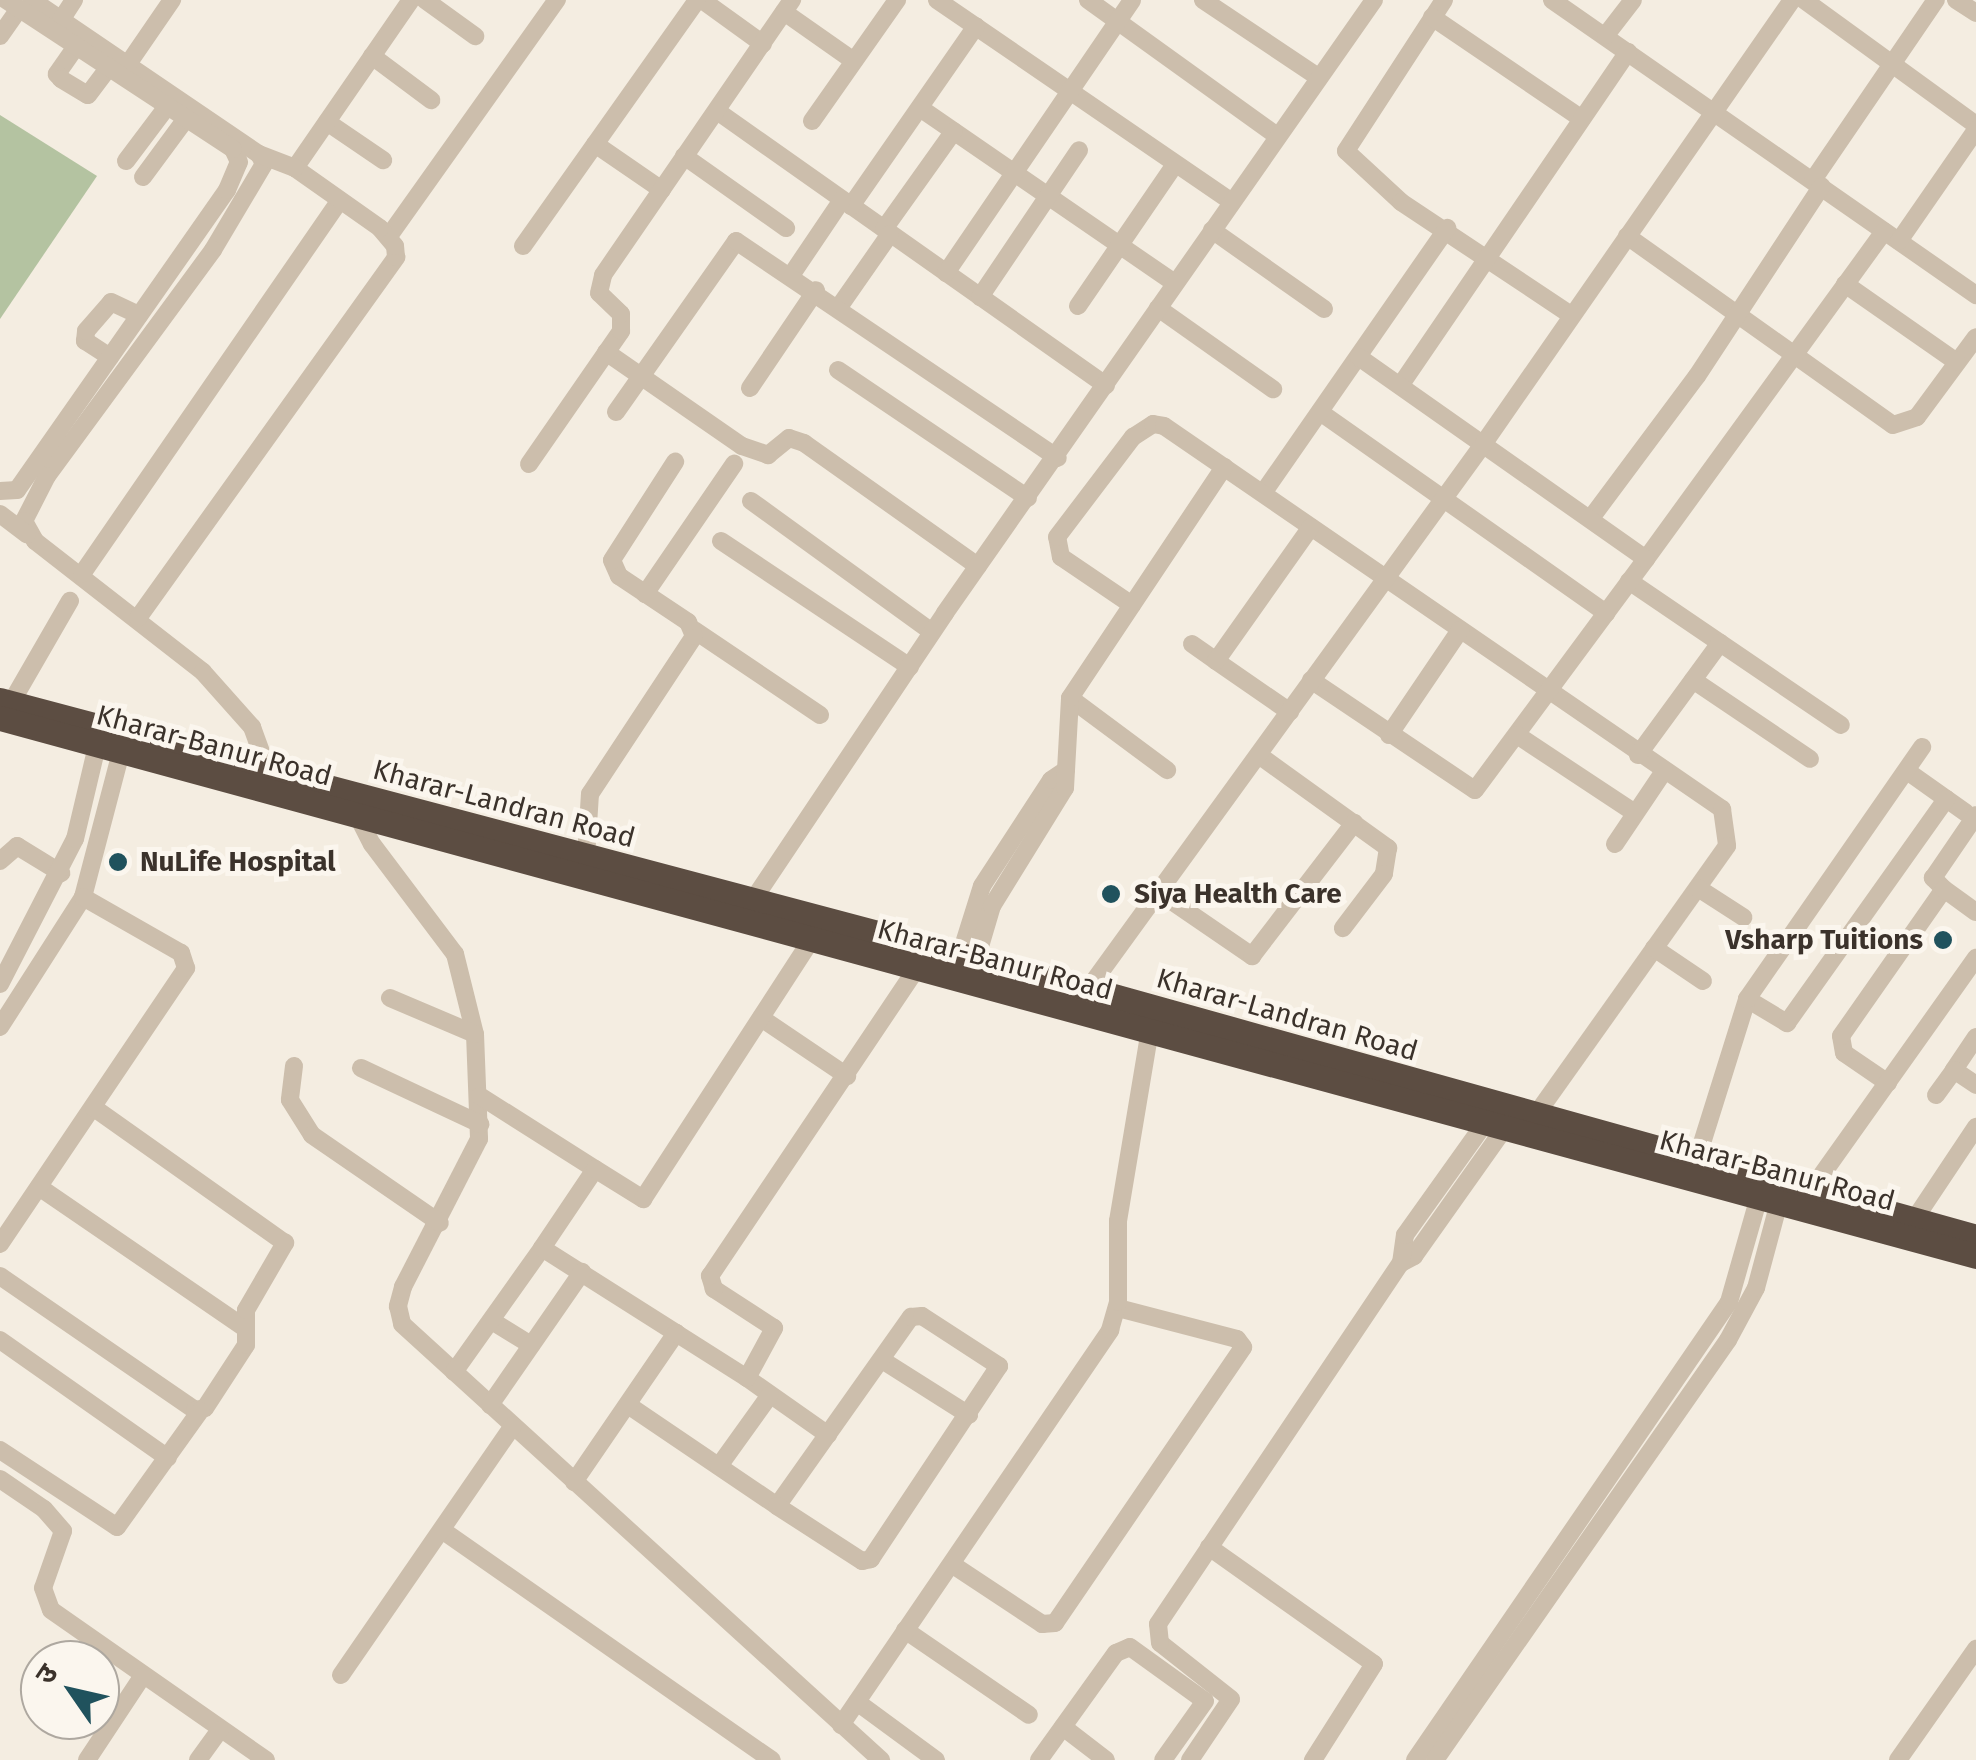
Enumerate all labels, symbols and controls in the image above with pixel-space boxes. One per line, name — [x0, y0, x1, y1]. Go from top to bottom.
street label: Kharar-Banur Road — [93, 698, 335, 794]
street label: Kharar-Landran Road — [369, 753, 639, 855]
place label: NuLife Hospital — [140, 845, 336, 879]
marker: NuLife Hospital — [105, 849, 131, 875]
place label: Siya Health Care — [1134, 877, 1342, 911]
marker: Siya Health Care — [1098, 881, 1124, 907]
street label: Kharar-Banur Road — [874, 912, 1116, 1008]
place label: Vsharp Tuitions — [1725, 923, 1923, 957]
marker: Vsharp Tuitions — [1932, 929, 1954, 951]
street label: Kharar-Landran Road — [1153, 962, 1421, 1068]
street label: Kharar-Banur Road — [1656, 1123, 1898, 1219]
north arrow — [20, 1640, 120, 1740]
text: उ — [28, 1658, 65, 1690]

